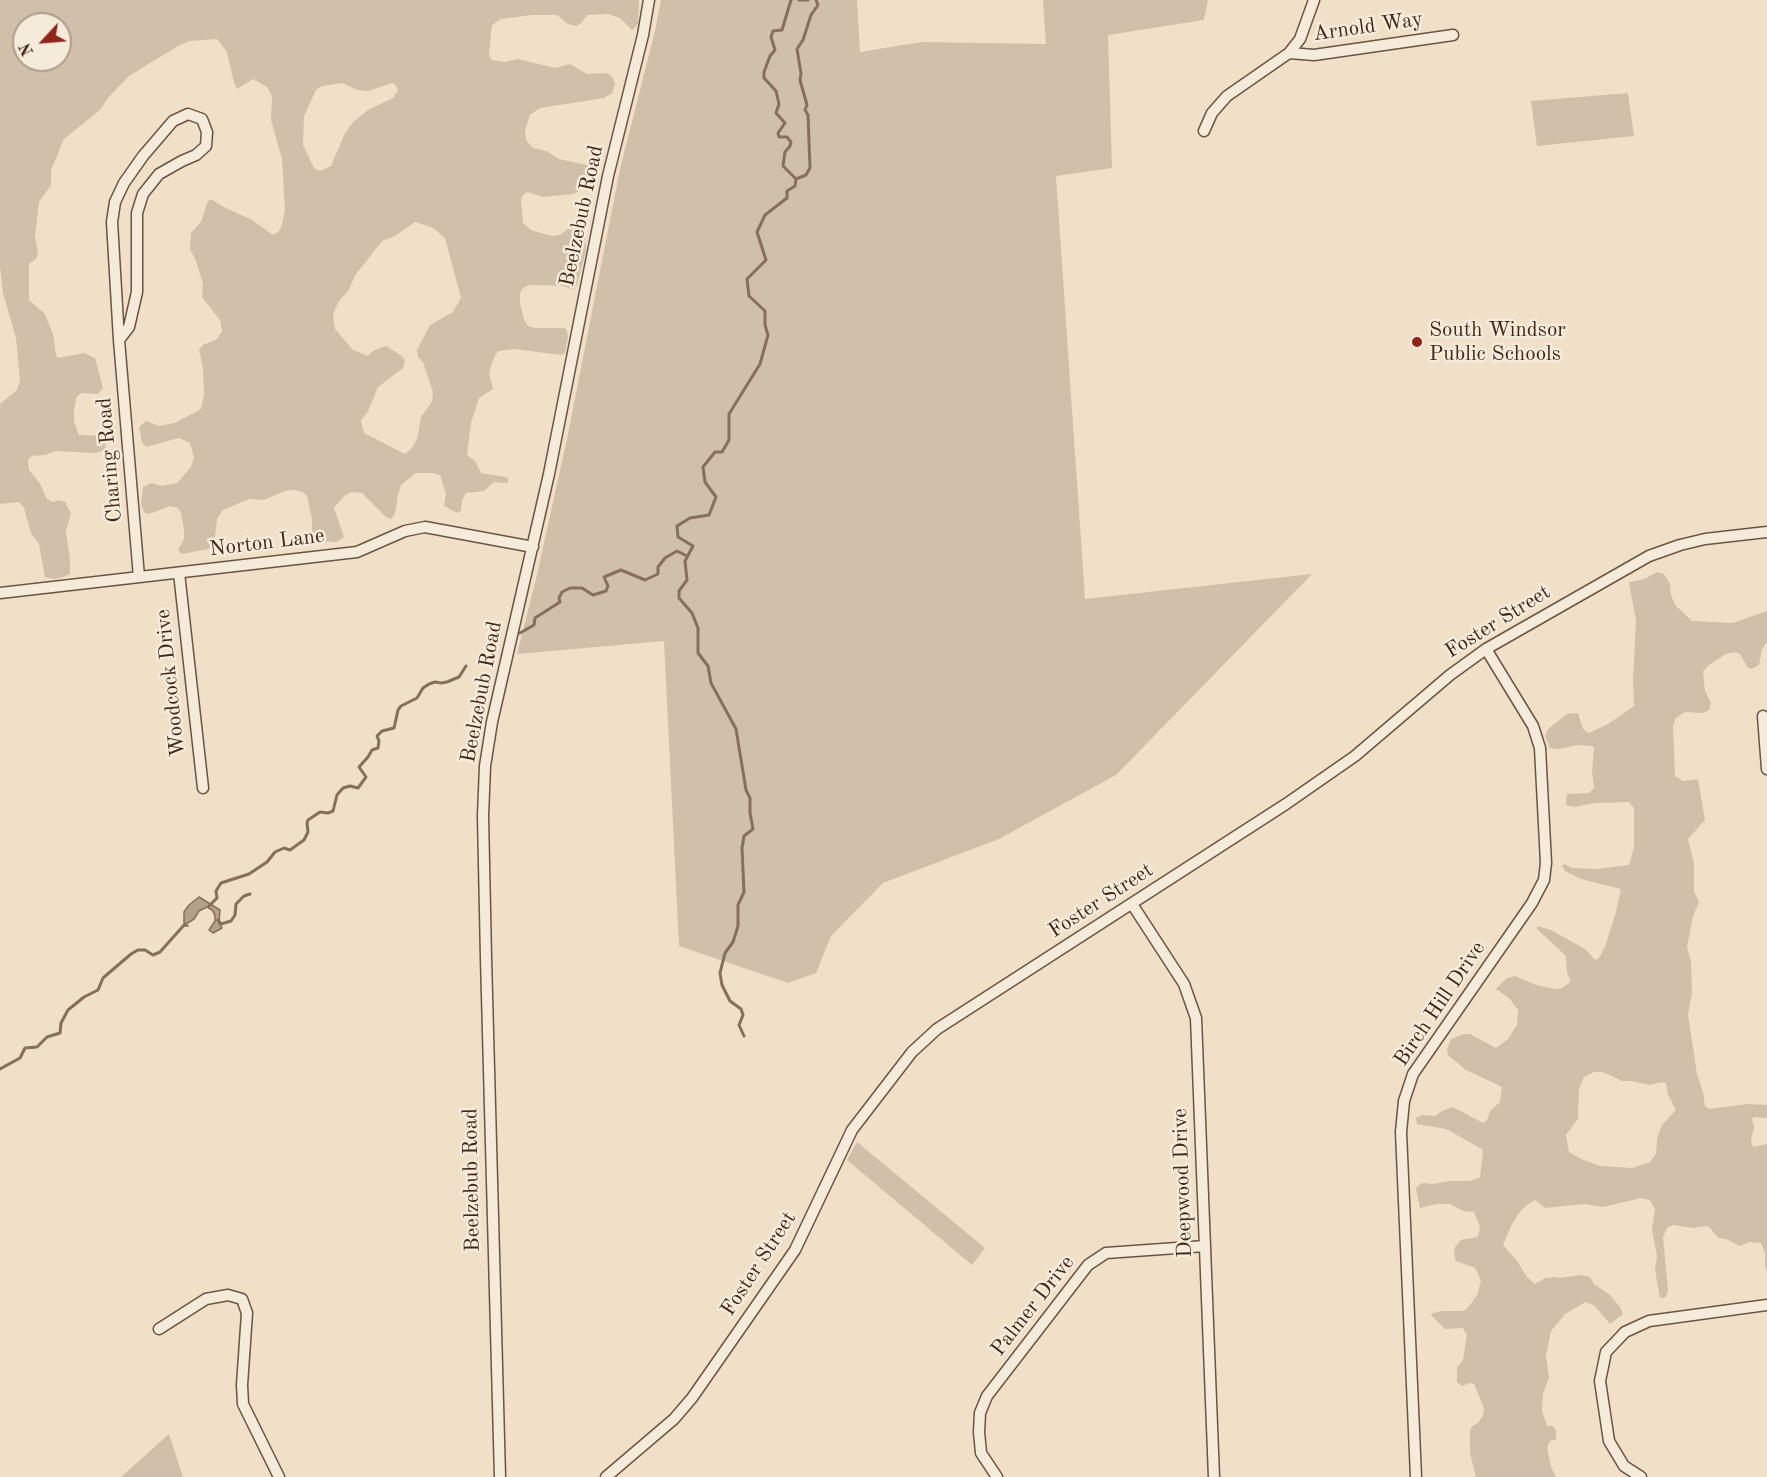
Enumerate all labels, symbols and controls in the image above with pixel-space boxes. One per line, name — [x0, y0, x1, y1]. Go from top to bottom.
street label: Arnold Way — [1311, 7, 1425, 47]
north arrow — [12, 12, 72, 72]
text: N — [18, 40, 37, 58]
street label: Beelzebub Road — [555, 143, 609, 289]
place label: South Windsor Public Schools — [1429, 317, 1566, 367]
marker: South Windsor Public Schools — [1410, 335, 1424, 349]
street label: Charing Road — [92, 396, 128, 524]
street label: Norton Lane — [208, 523, 326, 563]
street label: Foster Street — [1441, 580, 1555, 664]
street label: Woodcock Drive — [151, 608, 191, 758]
street label: Beelzebub Road — [456, 619, 508, 765]
street label: Foster Street — [1044, 858, 1158, 944]
street label: Birch Hill Drive — [1389, 937, 1491, 1071]
street label: Beelzebub Road — [458, 1108, 486, 1252]
street label: Deepwood Drive — [1168, 1108, 1198, 1258]
street label: Foster Street — [716, 1207, 802, 1321]
street label: Palmer Drive — [986, 1251, 1080, 1361]

